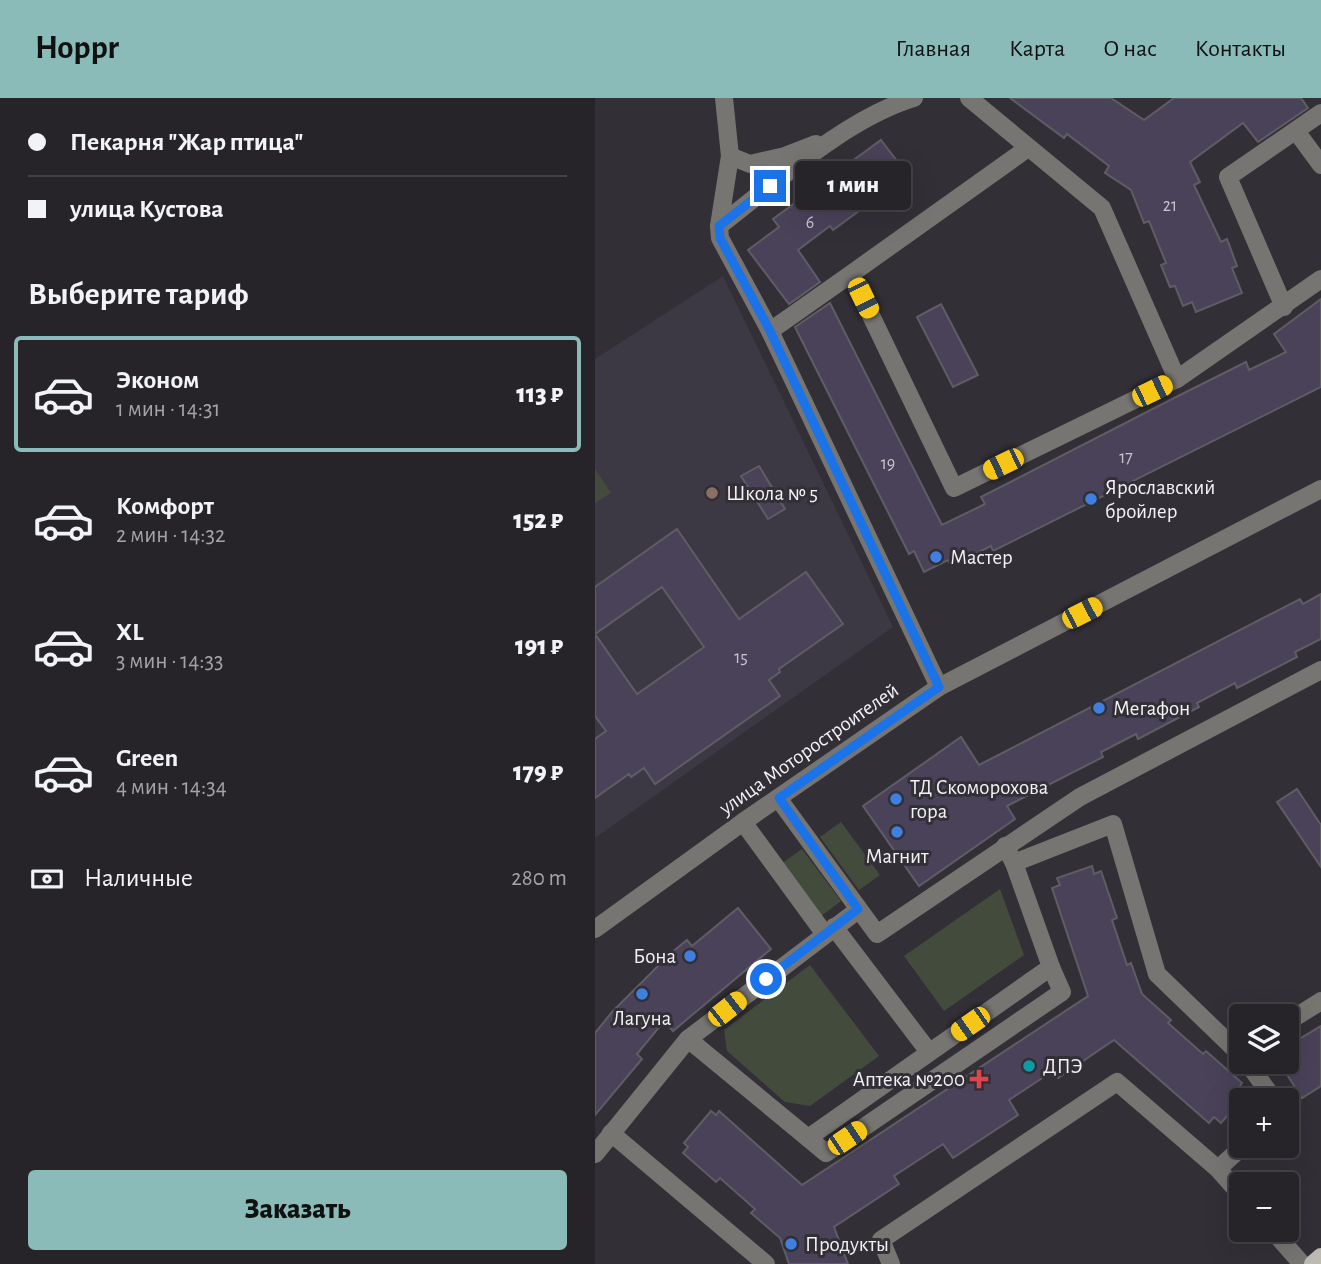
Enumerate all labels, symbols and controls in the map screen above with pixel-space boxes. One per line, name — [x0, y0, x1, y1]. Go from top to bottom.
text: Hoppr — [35, 32, 119, 65]
text: Главная — [896, 37, 971, 61]
text: Карта — [1009, 37, 1065, 61]
text: О нас — [1103, 37, 1157, 61]
text: Контакты — [1195, 37, 1286, 61]
text: Пекарня "Жар птица" — [70, 129, 303, 155]
callout: 1 мин — [795, 162, 910, 210]
route end — [754, 170, 786, 202]
text: 1 мин — [827, 174, 879, 197]
text: улица Кустова — [70, 196, 224, 222]
house number: 21 — [1163, 197, 1177, 215]
house number: 6 — [806, 214, 814, 232]
car — [845, 275, 882, 321]
text: Выберите тариф — [28, 278, 249, 310]
icon: car — [32, 363, 95, 426]
text: Эконом — [116, 367, 199, 393]
car — [1129, 372, 1176, 410]
text: 113 ₽ — [516, 381, 563, 407]
text: 1 мин · 14:31 — [116, 398, 220, 421]
car — [980, 445, 1027, 483]
house number: 17 — [1119, 449, 1133, 467]
house number: 19 — [881, 455, 895, 473]
place label: Ярославский бройлер — [1105, 477, 1215, 522]
place label: Школа № 5 — [726, 483, 818, 504]
marker: Школа № 5 — [704, 485, 720, 501]
icon: car — [32, 489, 95, 552]
marker: Ярославский бройлер — [1083, 491, 1099, 507]
text: Комфорт — [116, 493, 214, 519]
text: 152 ₽ — [513, 507, 563, 533]
text: 2 мин · 14:32 — [116, 524, 226, 547]
place label: Мастер — [950, 547, 1013, 568]
marker: Мастер — [928, 549, 944, 565]
car — [1059, 594, 1106, 632]
icon: car — [32, 615, 95, 678]
text: XL — [116, 619, 143, 645]
text: 191 ₽ — [515, 633, 563, 659]
house number: 15 — [734, 649, 748, 667]
text: 3 мин · 14:33 — [116, 650, 224, 673]
street label: улица Моторостроителей — [715, 679, 903, 819]
place label: Мегафон — [1113, 698, 1190, 719]
marker: Мегафон — [1091, 700, 1107, 716]
icon: car — [32, 741, 95, 804]
text: Green — [116, 745, 178, 771]
text: 179 ₽ — [513, 759, 563, 785]
text: 4 мин · 14:34 — [116, 776, 227, 799]
place label: ТД Скоморохова гора — [910, 777, 1049, 822]
marker: ТД Скоморохова гора — [888, 791, 904, 807]
marker: Магнит — [889, 824, 905, 840]
place label: Магнит — [865, 846, 929, 867]
icon: cash — [28, 860, 66, 898]
text: Наличные — [84, 865, 193, 891]
text: 280 m — [511, 867, 567, 890]
place label: Бона — [633, 946, 676, 967]
marker: Бона — [682, 948, 698, 964]
route start — [750, 963, 782, 995]
marker: Лагуна — [634, 986, 650, 1002]
car — [704, 988, 751, 1030]
car — [947, 1003, 994, 1045]
map controls — [1229, 1004, 1299, 1242]
button: layers — [1229, 1004, 1299, 1074]
place label: Лагуна — [613, 1008, 672, 1029]
place label: ДПЭ — [1043, 1056, 1083, 1077]
marker: ДПЭ — [1021, 1058, 1037, 1074]
place label: Аптека №200 — [853, 1069, 965, 1090]
marker: Аптека №200 — [971, 1071, 987, 1087]
button: + — [1229, 1088, 1299, 1158]
car — [824, 1118, 871, 1158]
button: Заказать — [28, 1170, 567, 1250]
button: − — [1229, 1172, 1299, 1242]
place label: Продукты — [805, 1234, 889, 1255]
marker: Продукты — [783, 1236, 799, 1252]

